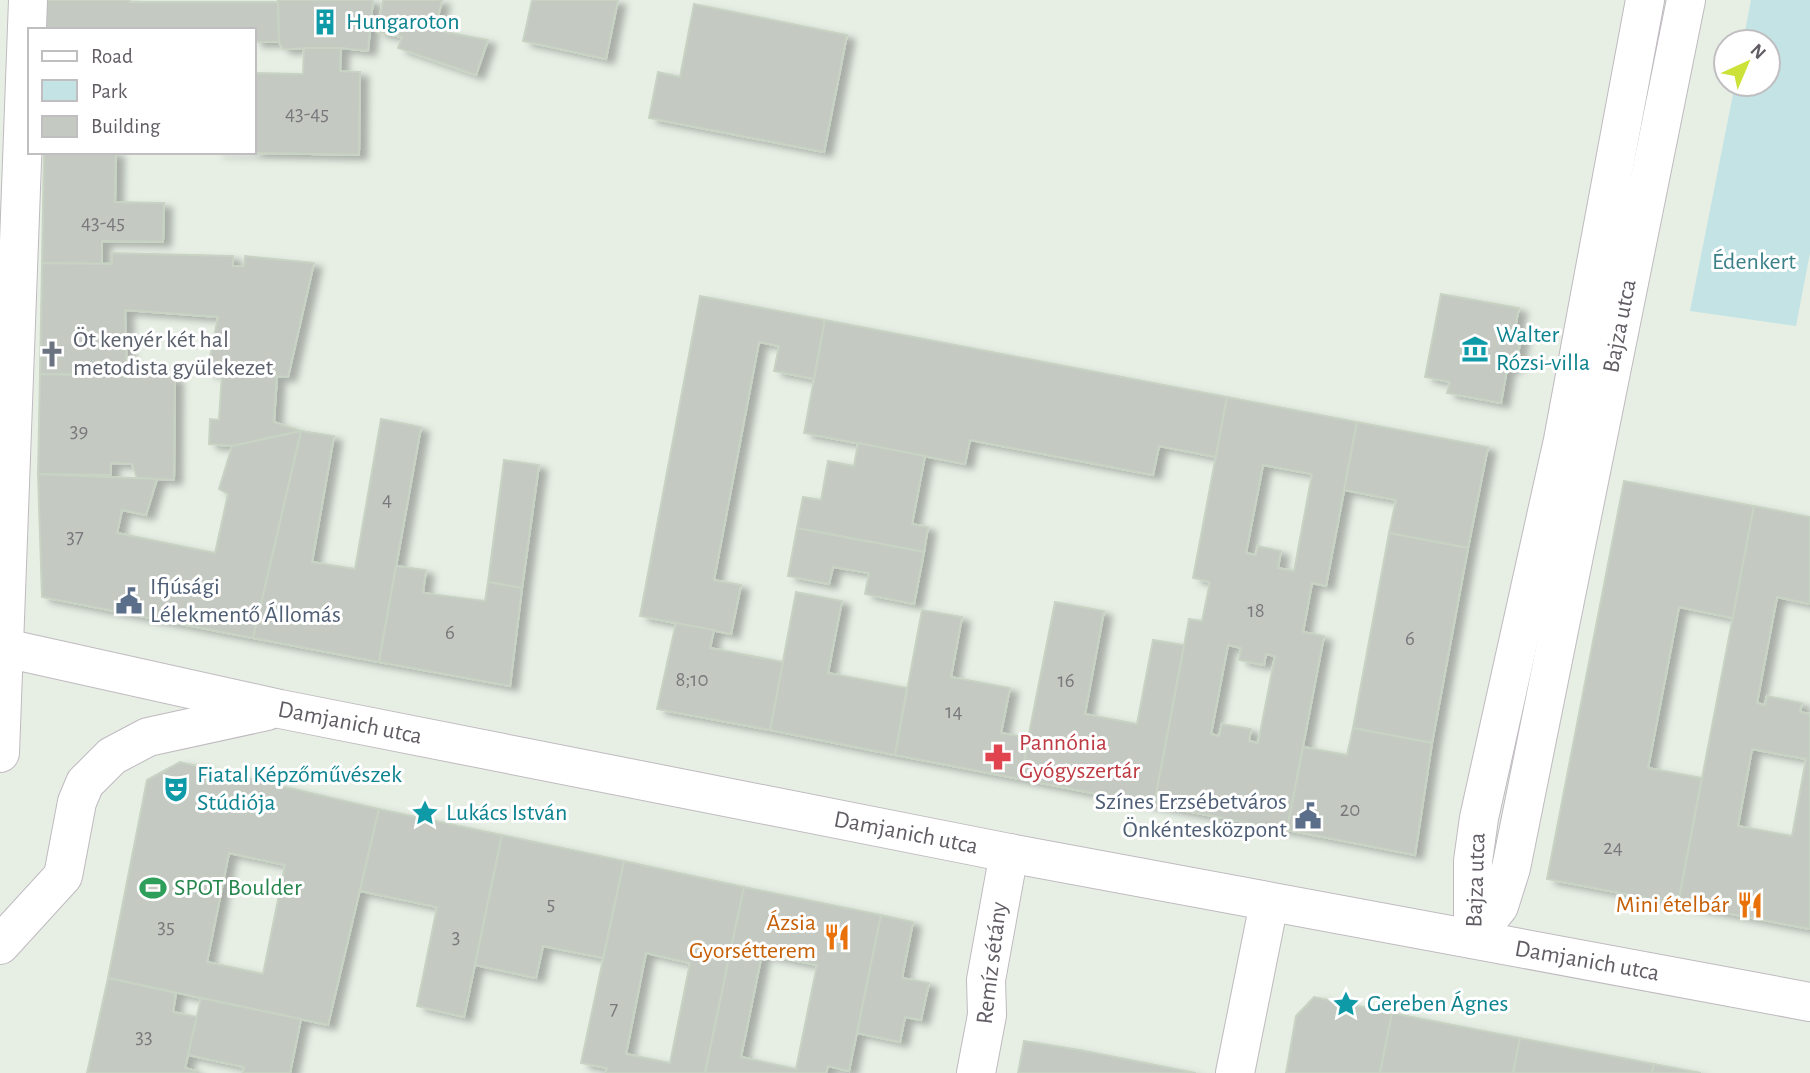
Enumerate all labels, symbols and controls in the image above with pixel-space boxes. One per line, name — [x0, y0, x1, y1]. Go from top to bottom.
building icon: Hungaroton — [310, 7, 340, 37]
place label: Hungaroton — [346, 10, 460, 34]
legend — [28, 28, 256, 154]
north arrow — [1712, 28, 1782, 98]
text: N — [1746, 40, 1769, 63]
text: Road — [91, 46, 133, 67]
text: Park — [91, 81, 128, 102]
house number: 43-45 — [285, 103, 329, 124]
text: Building — [91, 116, 161, 137]
house number: 43-45 — [81, 212, 125, 233]
park label: Édenkert — [1712, 248, 1796, 274]
street label: Bajza utca — [1599, 277, 1641, 375]
place label: Walter Rózsi-villa — [1496, 323, 1590, 375]
place label: Öt kenyér két hal metodista gyülekezet — [73, 327, 274, 380]
museum icon: Walter Rózsi-villa — [1460, 334, 1490, 364]
church icon: Öt kenyér két hal metodista gyülekezet — [37, 339, 67, 369]
house number: 39 — [70, 420, 88, 441]
house number: 4 — [382, 489, 392, 510]
house number: 37 — [66, 526, 84, 547]
place label: Ifjúsági Lélekmentő Állomás — [150, 575, 341, 627]
public building icon: Ifjúsági Lélekmentő Állomás — [114, 586, 144, 616]
house number: 18 — [1247, 600, 1265, 621]
house number: 6 — [445, 622, 455, 643]
house number: 6 — [1405, 628, 1415, 649]
house number: 8;10 — [675, 669, 709, 690]
house number: 16 — [1057, 670, 1075, 691]
street label: Damjanich utca — [276, 697, 424, 749]
house number: 14 — [945, 701, 963, 722]
place label: Pannónia Gyógyszertár — [1019, 731, 1140, 783]
pharmacy icon: Pannónia Gyógyszertár — [983, 742, 1013, 772]
place label: Fiatal Képzőművészek Stúdiója — [197, 763, 402, 815]
theatre icon: Fiatal Képzőművészek Stúdiója — [161, 774, 191, 804]
place label: Színes Erzsébetváros Önkéntesközpont — [1095, 790, 1287, 842]
place icon: Lukács István — [410, 798, 440, 828]
house number: 20 — [1340, 799, 1360, 820]
place label: Lukács István — [446, 801, 567, 825]
public building icon: Színes Erzsébetváros Önkéntesközpont — [1293, 801, 1323, 831]
street label: Damjanich utca — [832, 807, 980, 859]
street label: Bajza utca — [1462, 832, 1490, 928]
house number: 24 — [1603, 837, 1623, 858]
sports icon: SPOT Boulder — [138, 873, 168, 903]
place label: SPOT Boulder — [174, 876, 302, 900]
restaurant icon: Mini ételbár — [1735, 890, 1765, 920]
house number: 5 — [547, 893, 555, 914]
place label: Mini ételbár — [1616, 893, 1729, 917]
street label: Remíz sétány — [973, 900, 1011, 1026]
place label: Ázsia Gyorsétterem — [689, 909, 816, 963]
house number: 35 — [157, 916, 175, 937]
restaurant icon: Ázsia Gyorsétterem — [822, 922, 852, 952]
house number: 3 — [452, 926, 460, 947]
street label: Damjanich utca — [1513, 936, 1661, 986]
place icon: Gereben Ágnes — [1331, 989, 1361, 1019]
place label: Gereben Ágnes — [1367, 990, 1508, 1016]
house number: 7 — [610, 998, 619, 1019]
house number: 33 — [135, 1026, 153, 1047]

